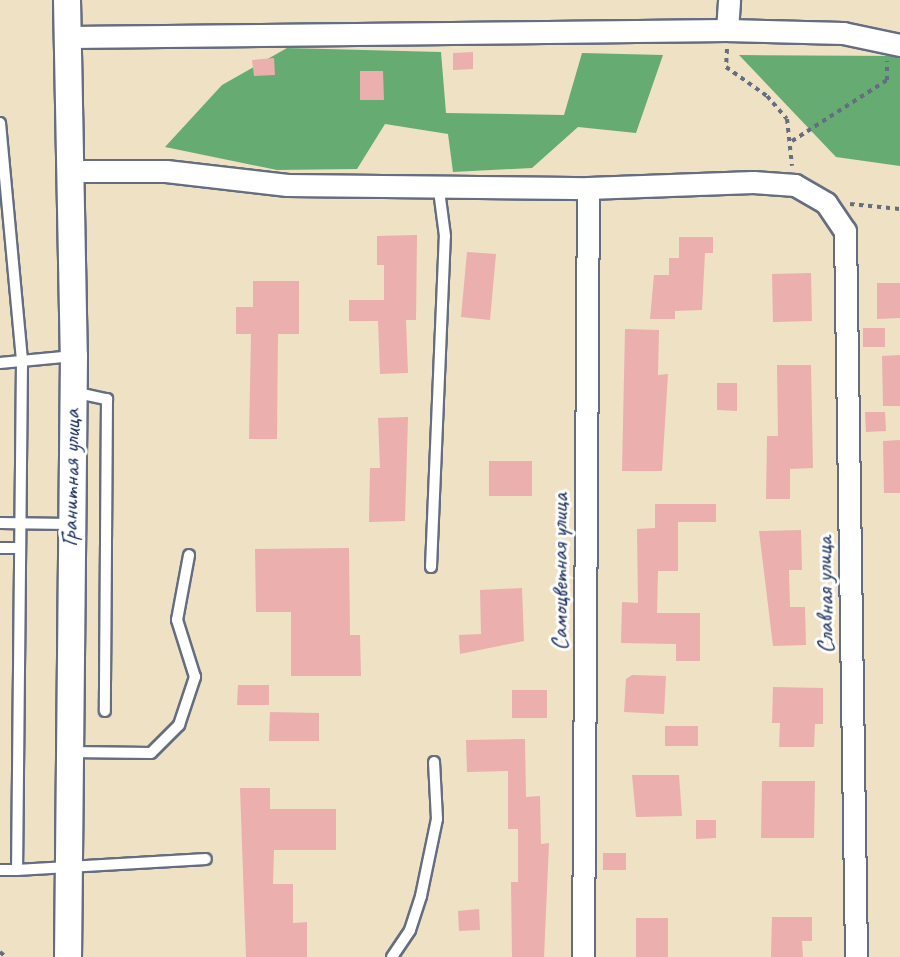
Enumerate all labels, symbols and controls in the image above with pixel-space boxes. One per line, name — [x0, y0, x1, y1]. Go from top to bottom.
street label: Гранитная улица — [55, 408, 87, 548]
street label: Самоцветная улица — [546, 492, 574, 652]
street label: Славная улица — [810, 536, 840, 654]

